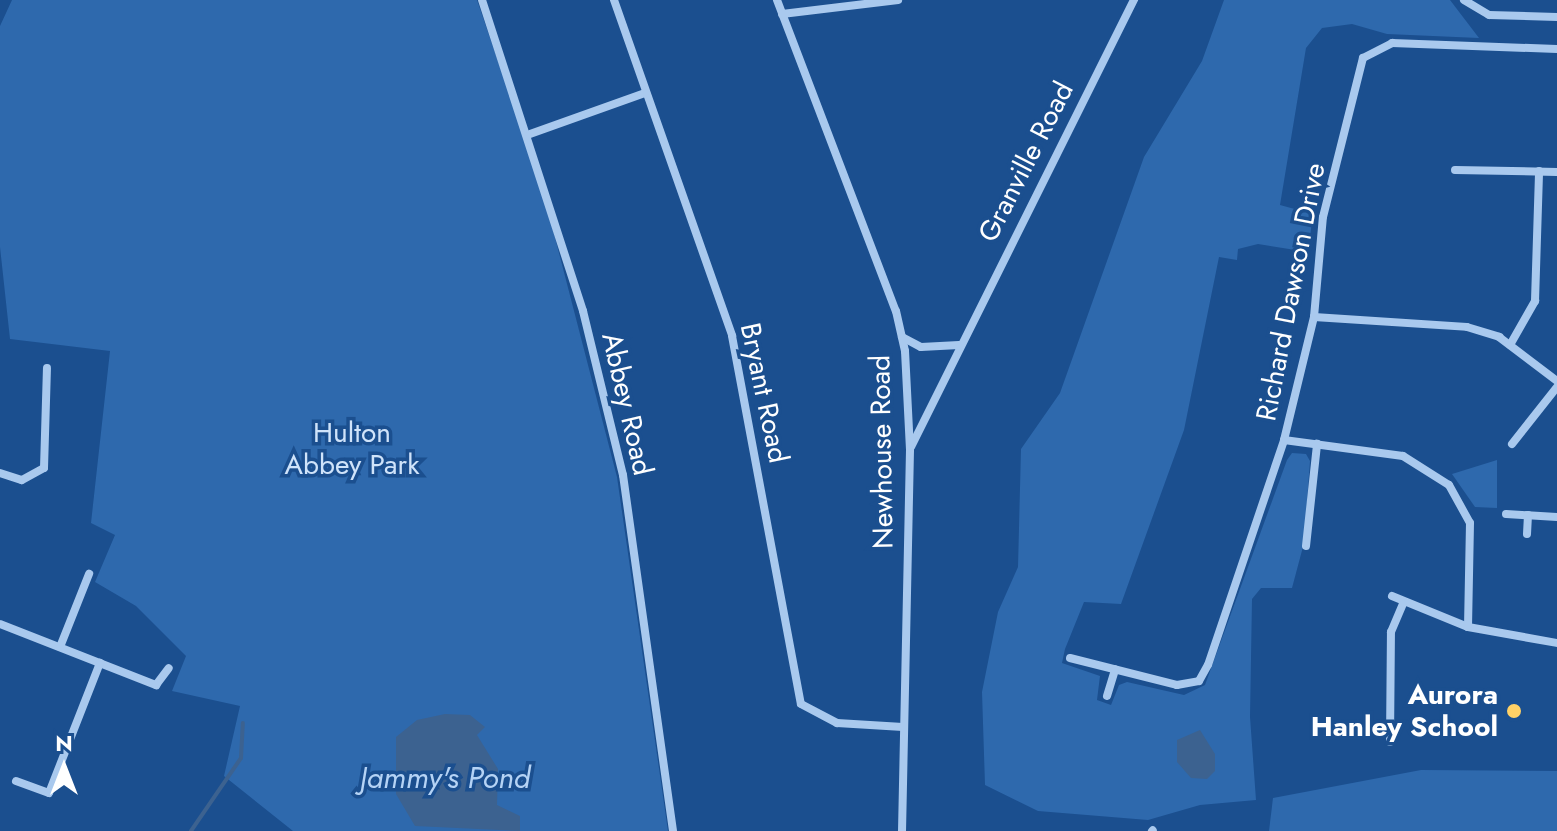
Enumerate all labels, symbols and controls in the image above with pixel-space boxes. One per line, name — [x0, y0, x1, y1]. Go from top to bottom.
street label: Granville Road — [971, 76, 1081, 248]
street label: Richard Dawson Drive — [1250, 160, 1332, 424]
street label: Bryant Road — [733, 320, 795, 466]
street label: Abbey Road — [594, 329, 660, 479]
street label: Newhouse Road — [864, 355, 900, 549]
park label: Hulton Abbey Park — [284, 416, 420, 482]
place label: Aurora Hanley School — [1311, 678, 1498, 744]
marker: Aurora Hanley School — [1505, 702, 1523, 720]
north arrow — [24, 727, 104, 807]
text: N — [55, 727, 73, 759]
water label: Jammy's Pond — [360, 760, 530, 796]

